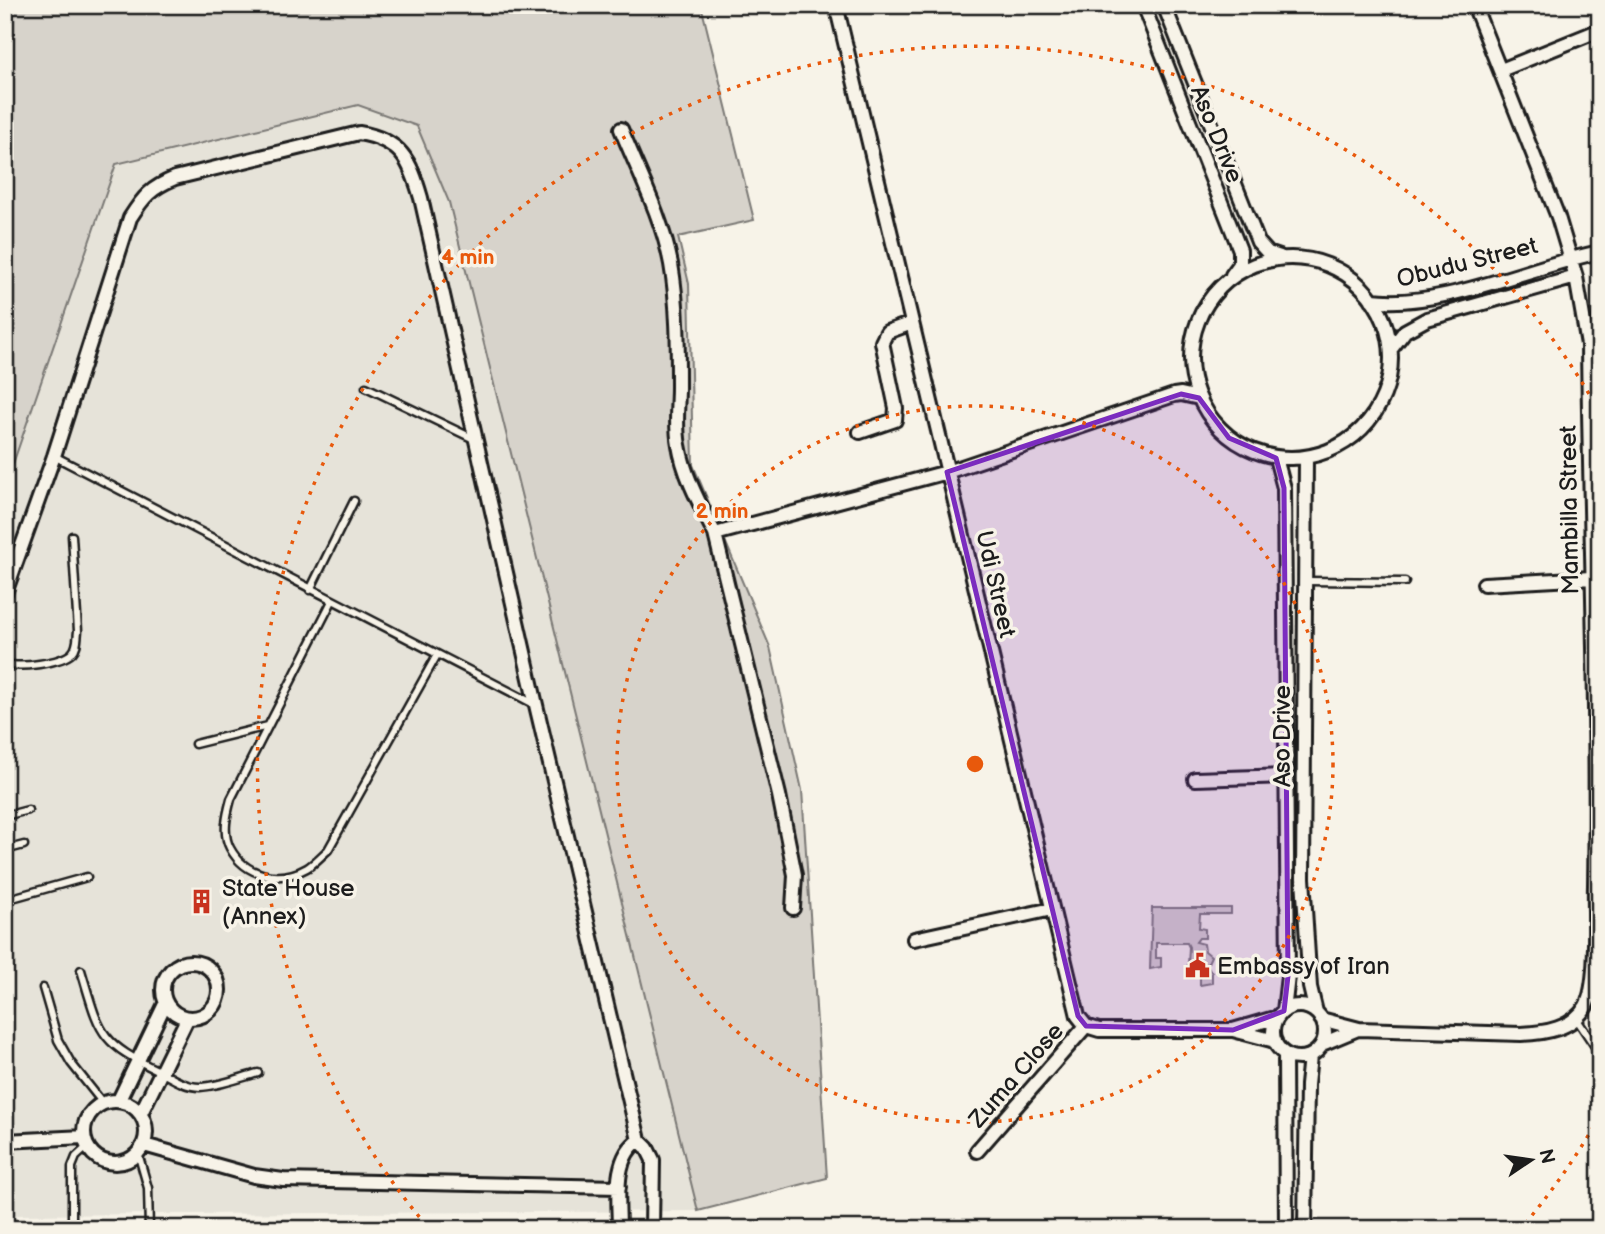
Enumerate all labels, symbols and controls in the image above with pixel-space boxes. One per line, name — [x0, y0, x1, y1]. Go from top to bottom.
street label: Aso Drive — [1184, 81, 1249, 187]
street label: Obudu Street — [1394, 231, 1541, 294]
text: 4 min — [442, 245, 494, 270]
street label: Mambilla Street — [1554, 424, 1585, 595]
text: 2 min — [695, 499, 749, 524]
street label: Udi Street — [969, 528, 1022, 641]
street label: Aso Drive — [1268, 685, 1297, 787]
centre of rings — [963, 752, 987, 776]
place label: State House (Annex) — [222, 874, 355, 931]
building icon: State House (Annex) — [188, 888, 216, 916]
public building icon: Embassy of Iran — [1183, 952, 1211, 980]
place label: Embassy of Iran — [1217, 952, 1390, 981]
street label: Zuma Close — [962, 1017, 1070, 1134]
north arrow — [1496, 1126, 1566, 1196]
text: N — [1533, 1147, 1559, 1166]

